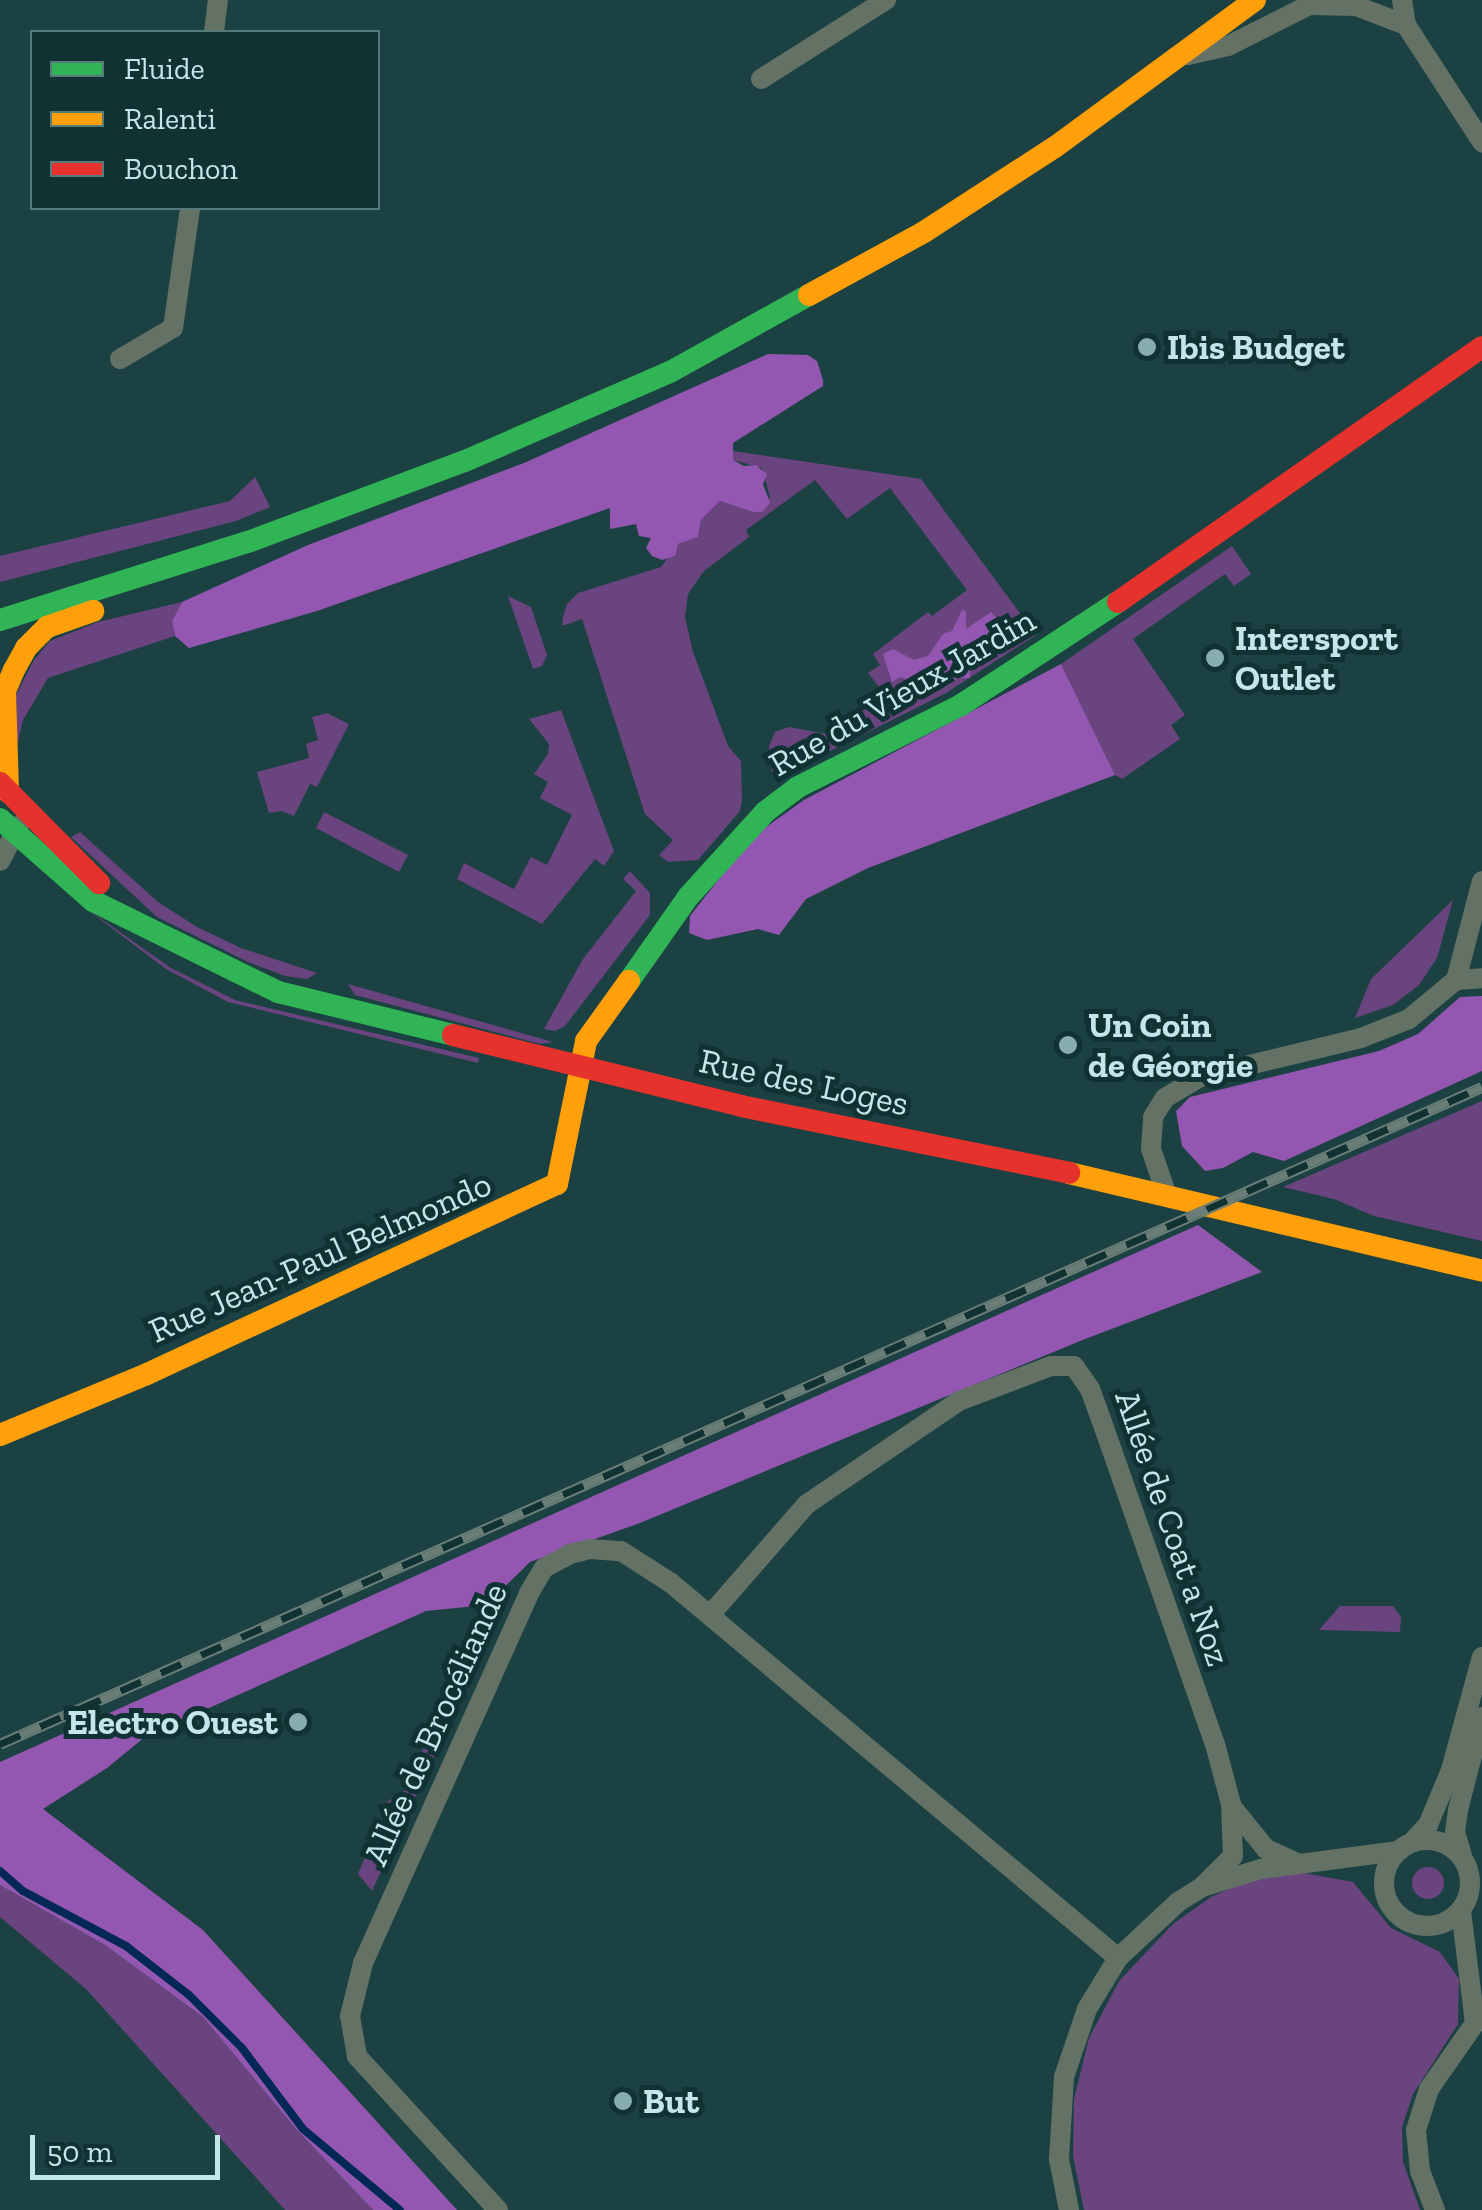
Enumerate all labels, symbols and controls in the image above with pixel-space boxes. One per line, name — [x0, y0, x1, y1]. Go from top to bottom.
legend — [30, 30, 380, 210]
text: Fluide — [124, 51, 205, 87]
text: Ralenti — [124, 101, 216, 137]
text: Bouchon — [124, 151, 238, 187]
place label: Ibis Budget — [1167, 326, 1345, 368]
marker: Ibis Budget — [1136, 336, 1158, 358]
street label: Rue du Vieux Jardin — [761, 598, 1043, 786]
place label: Intersport Outlet — [1235, 617, 1398, 699]
marker: Intersport Outlet — [1204, 647, 1226, 669]
place label: Un Coin de Géorgie — [1088, 1004, 1253, 1086]
marker: Un Coin de Géorgie — [1057, 1034, 1079, 1056]
street label: Rue des Loges — [696, 1039, 912, 1125]
street label: Rue Jean-Paul Belmondo — [142, 1162, 498, 1352]
street label: Allée de Coat a Noz — [1106, 1385, 1240, 1671]
street label: Allée de Brocéliande — [354, 1577, 516, 1871]
place label: Electro Ouest — [67, 1701, 278, 1743]
marker: Electro Ouest — [287, 1711, 309, 1733]
place label: But — [643, 2080, 699, 2122]
marker: But — [612, 2090, 634, 2112]
scale bar — [35, 2115, 225, 2177]
text: 50 m — [47, 2134, 112, 2170]

